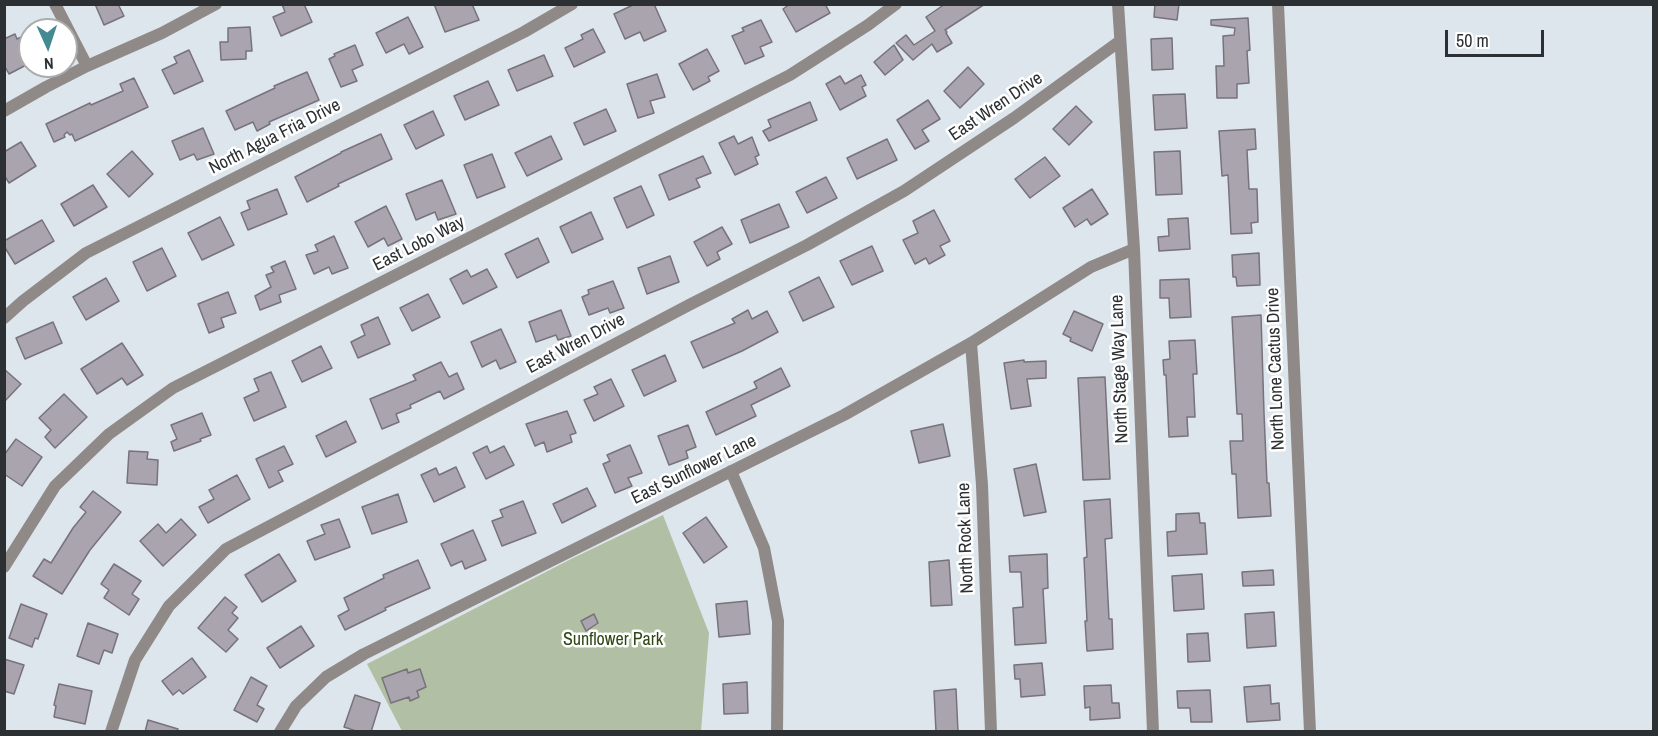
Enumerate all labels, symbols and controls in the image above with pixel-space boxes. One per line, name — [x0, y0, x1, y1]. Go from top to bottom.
north arrow — [18, 18, 78, 78]
scale bar — [1448, 18, 1547, 56]
text: 50 m — [1456, 28, 1489, 53]
text: N — [44, 53, 54, 75]
street label: East Wren Drive — [945, 68, 1047, 146]
street label: North Agua Fria Drive — [206, 95, 344, 179]
street label: East Lobo Way — [370, 212, 468, 276]
street label: North Lone Cactus Drive — [1262, 287, 1290, 451]
street label: North Stage Way Lane — [1107, 294, 1133, 444]
street label: East Wren Drive — [523, 309, 629, 379]
street label: East Sunflower Lane — [628, 430, 760, 510]
street label: North Rock Lane — [953, 482, 979, 594]
park label: Sunflower Park — [563, 629, 663, 651]

